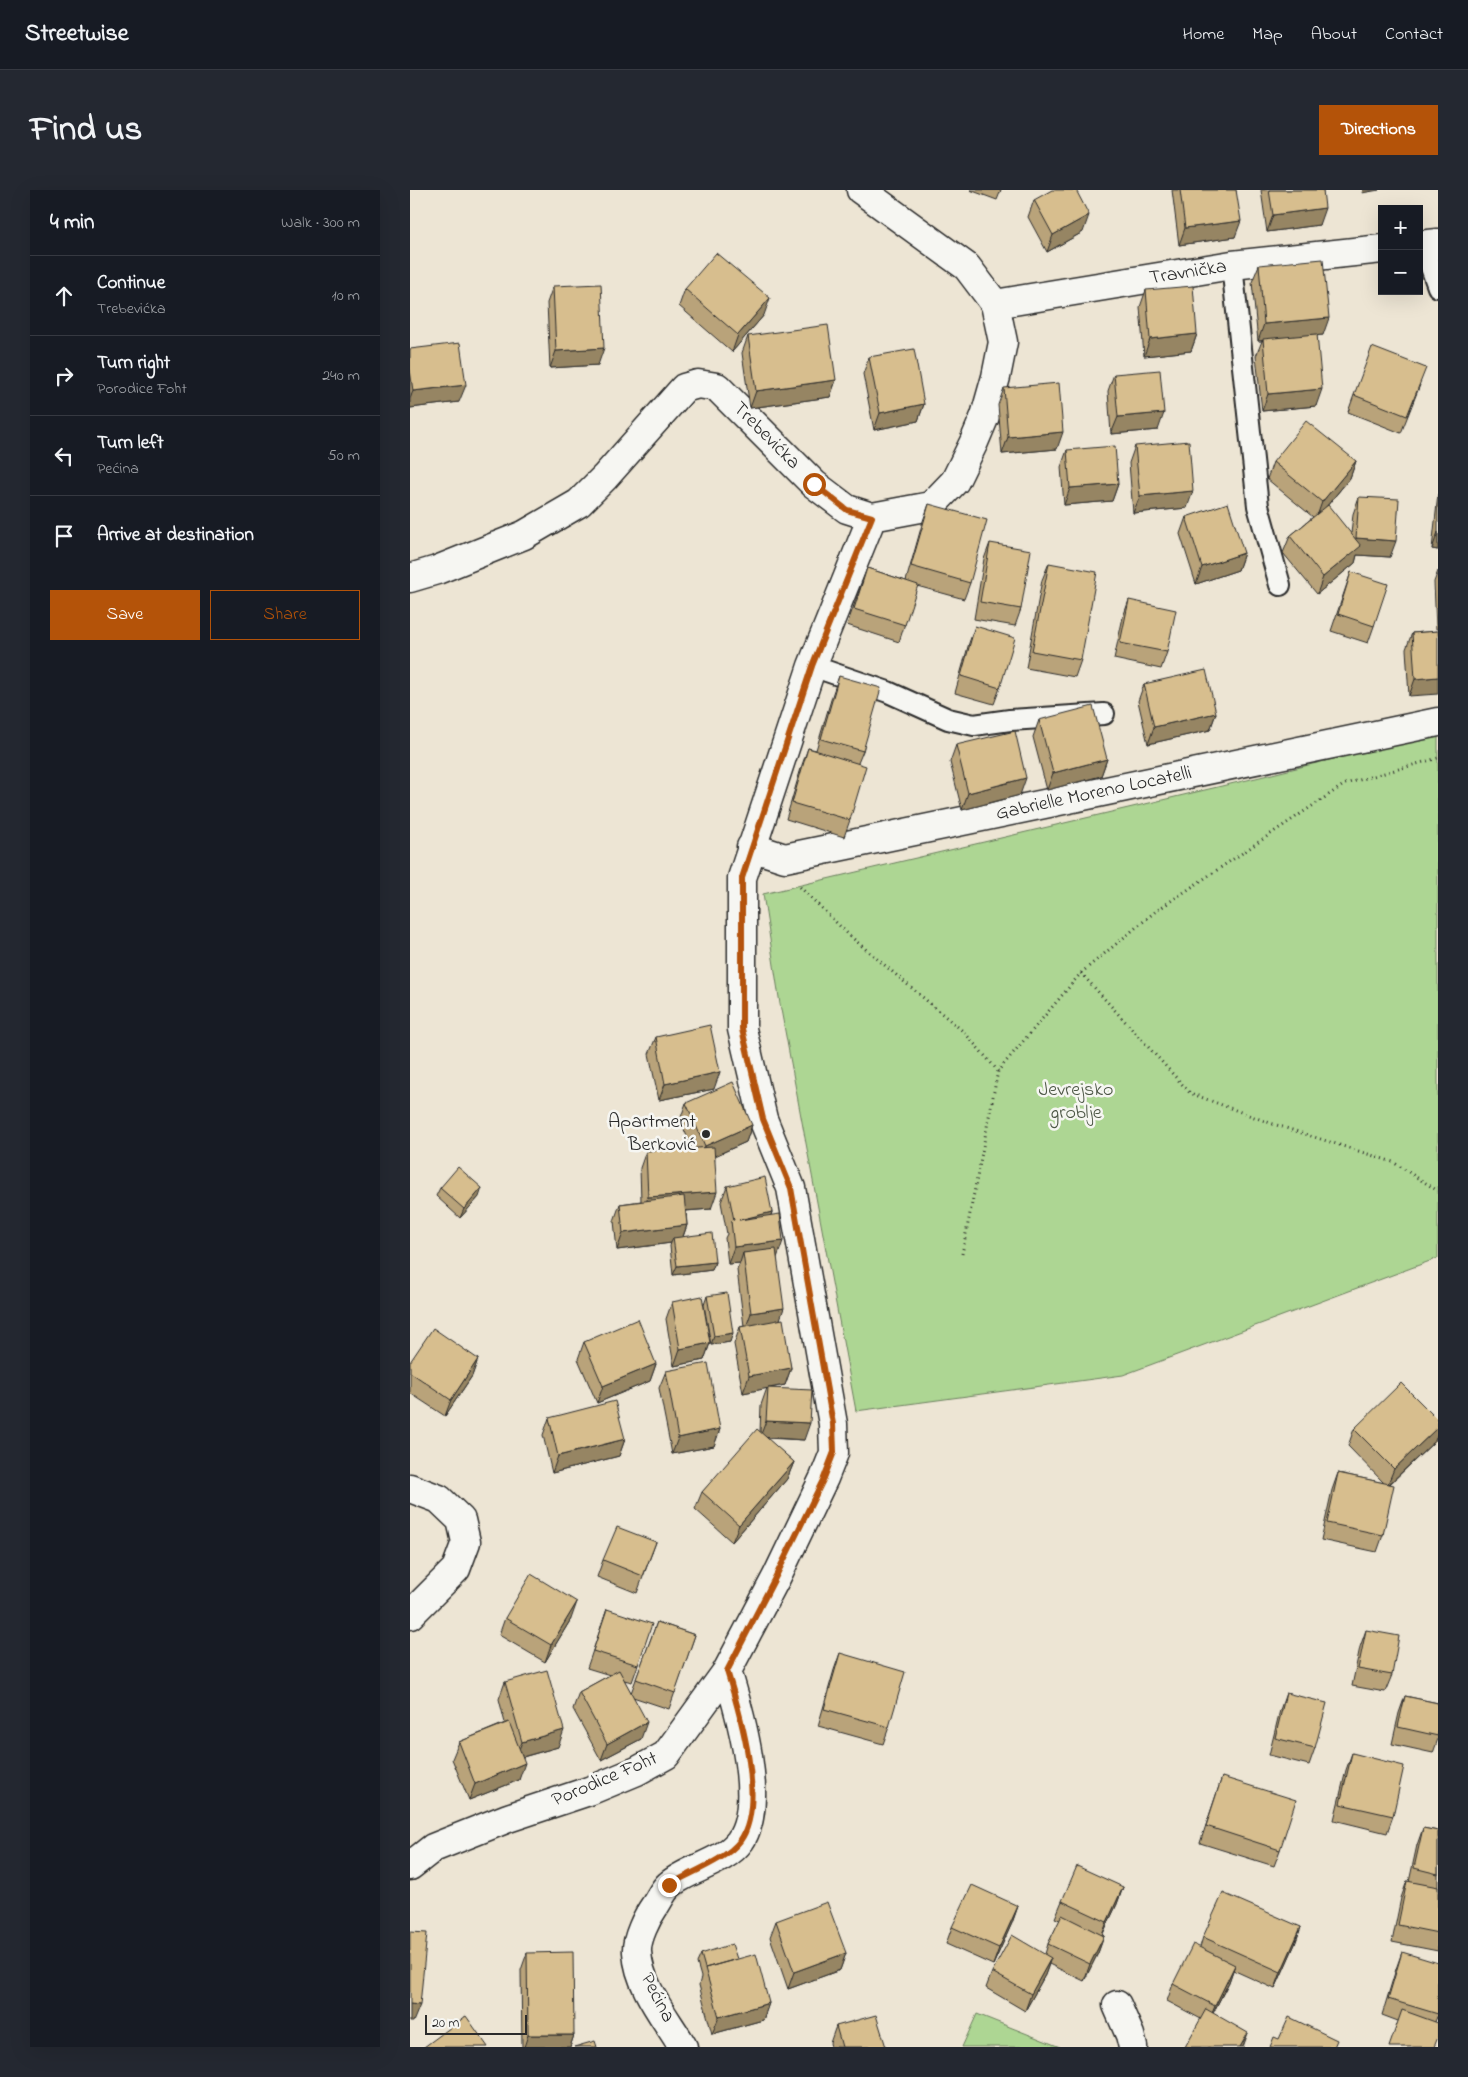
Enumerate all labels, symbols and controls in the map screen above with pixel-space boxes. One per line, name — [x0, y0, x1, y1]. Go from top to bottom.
text: Streetwise — [25, 17, 129, 52]
text: Home — [1183, 22, 1224, 48]
text: Map — [1252, 22, 1283, 48]
text: About — [1311, 22, 1357, 48]
text: Contact — [1385, 22, 1443, 48]
text: Find us — [30, 105, 142, 156]
button: Directions — [1319, 105, 1438, 155]
map controls — [1378, 205, 1423, 295]
button: + — [1378, 205, 1423, 250]
text: 4 min — [50, 208, 94, 238]
text: Walk · 300 m — [281, 211, 360, 235]
button: − — [1378, 250, 1423, 295]
street label: Travnička — [1147, 253, 1229, 293]
text: Continue — [97, 270, 165, 297]
icon: ahead — [50, 282, 78, 310]
text: 10 m — [332, 284, 360, 308]
text: Trebevićka — [97, 297, 166, 321]
text: Turn right — [97, 350, 170, 377]
icon: right — [50, 362, 78, 390]
text: 240 m — [322, 364, 360, 388]
text: Porodice Foht — [97, 377, 187, 401]
street label: Trebevićka — [725, 395, 807, 477]
text: Turn left — [97, 430, 164, 457]
icon: left — [50, 442, 78, 470]
text: 50 m — [328, 444, 360, 468]
text: Pećina — [97, 457, 139, 481]
route start — [803, 473, 826, 496]
icon: arrive — [50, 522, 78, 550]
text: Arrive at destination — [97, 522, 254, 549]
button: Save — [50, 590, 200, 640]
button: Share — [210, 590, 360, 640]
street label: Gabrielle Moreno Locatelli — [993, 759, 1195, 829]
park label: Jevrejsko groblje — [1039, 1076, 1113, 1129]
place label: Apartment Berković — [608, 1108, 696, 1160]
marker: Apartment Berković — [700, 1128, 712, 1140]
street label: Porodice Foht — [548, 1745, 663, 1815]
route end — [658, 1874, 681, 1897]
street label: Pećina — [632, 1968, 682, 2028]
scale bar — [425, 2012, 528, 2035]
text: 20 m — [432, 2013, 459, 2034]

